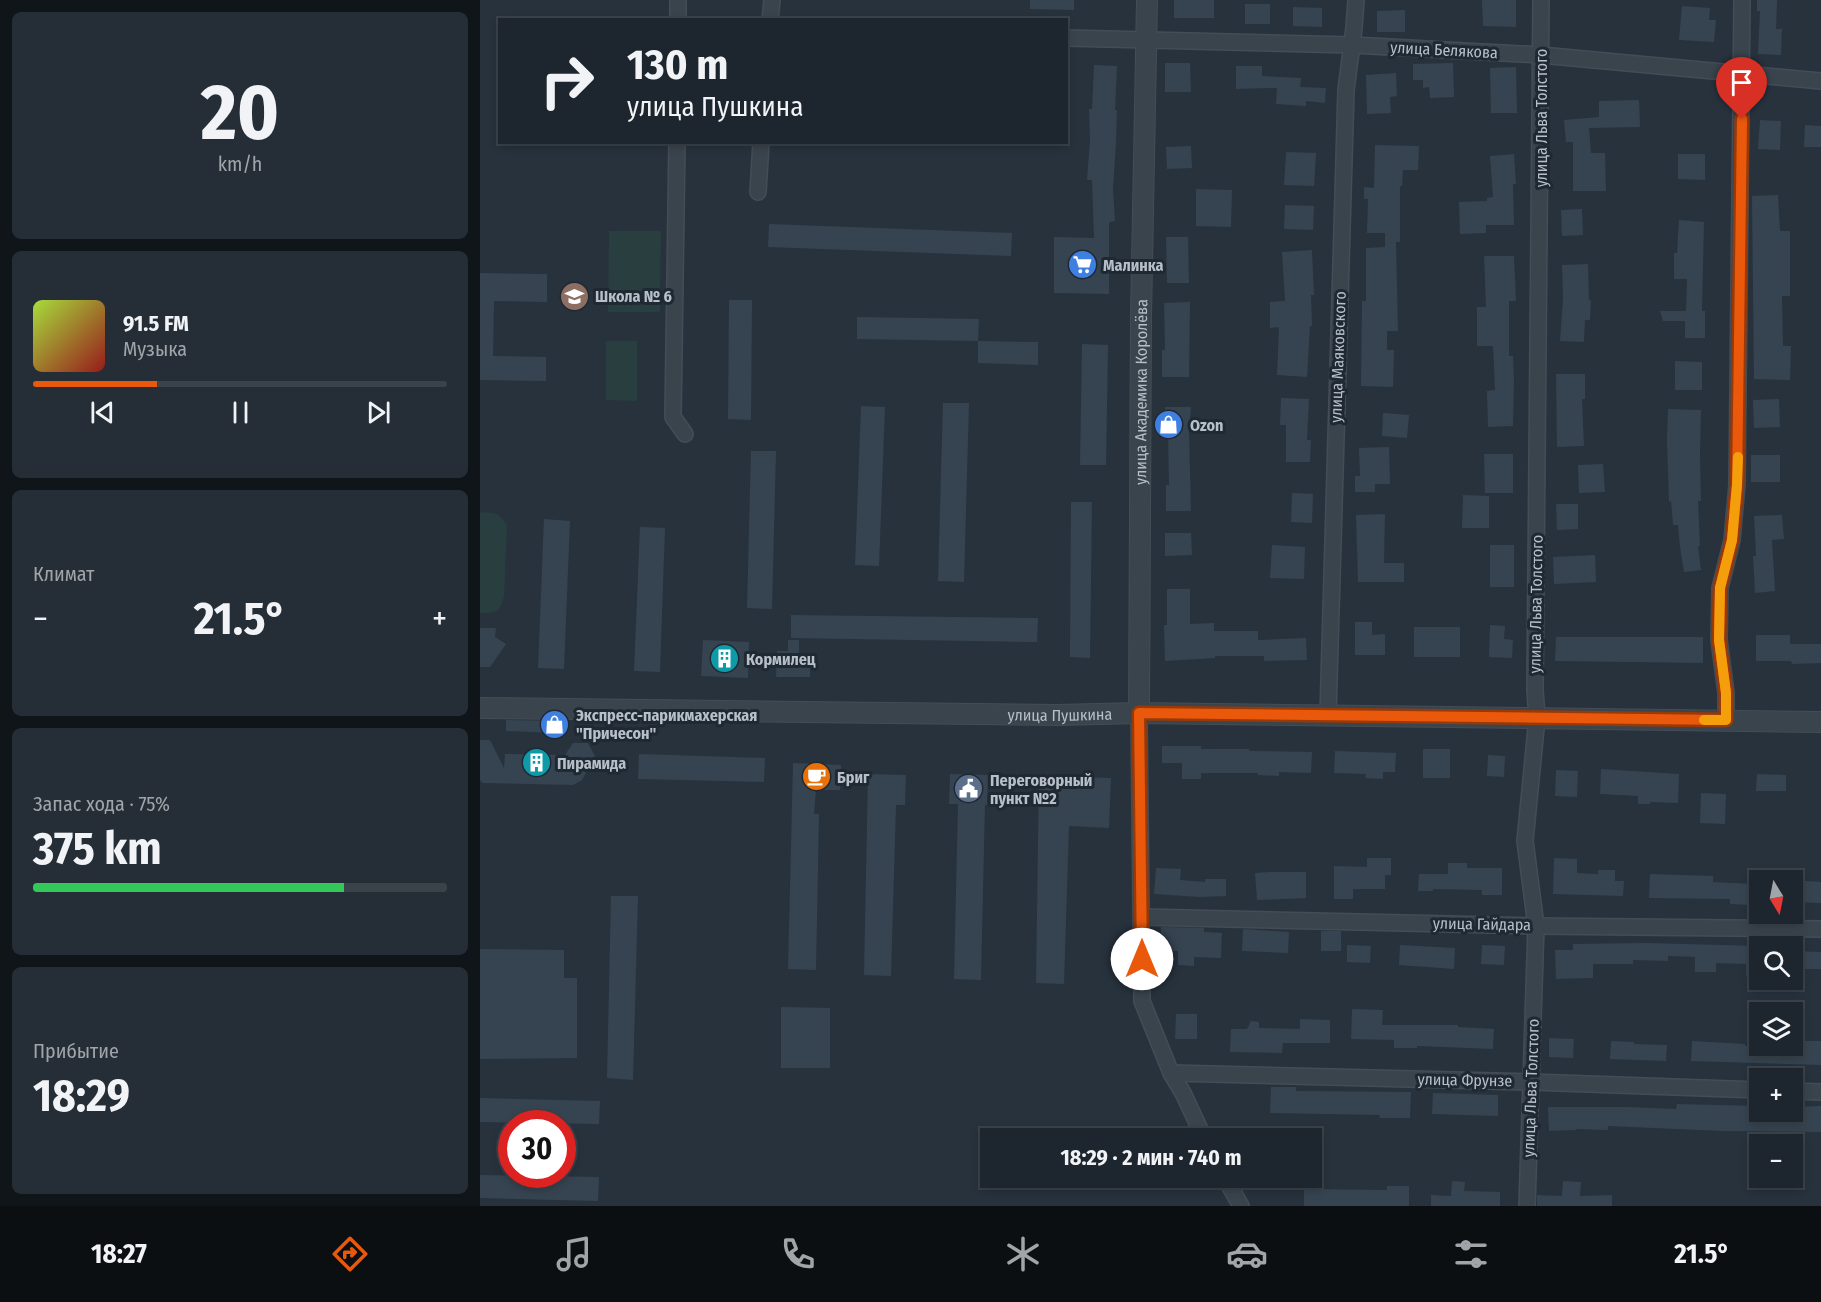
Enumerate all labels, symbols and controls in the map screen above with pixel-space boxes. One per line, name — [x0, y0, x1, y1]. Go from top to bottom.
street label: улица Белякова — [1390, 38, 1498, 62]
text: 130 m — [627, 40, 728, 90]
icon: right — [528, 42, 606, 120]
street label: улица Льва Толстого — [1532, 49, 1551, 187]
pin — [1716, 57, 1767, 119]
text: 20 — [201, 66, 279, 160]
icon: arrive — [1725, 66, 1758, 99]
text: улица Пушкина — [627, 91, 803, 123]
text: km/h — [218, 152, 262, 176]
supermarket icon: Малинка — [1066, 249, 1098, 281]
place label: Малинка — [1103, 256, 1164, 275]
school or university icon: Школа № 6 — [558, 280, 590, 312]
place label: Школа № 6 — [595, 287, 672, 306]
street label: улица Маяковского — [1326, 291, 1350, 423]
street label: улица Академика Королёва — [1131, 299, 1151, 485]
text: 91.5 FM — [123, 310, 189, 337]
text: Музыка — [123, 337, 187, 361]
icon: previous — [86, 396, 119, 429]
icon: pause — [224, 396, 257, 429]
icon: next — [362, 396, 395, 429]
shop icon: Ozon — [1153, 409, 1185, 441]
place label: Ozon — [1190, 416, 1223, 435]
street label: улица Льва Толстого — [1525, 534, 1547, 674]
text: Климат — [33, 562, 94, 586]
text: 21.5° — [194, 592, 286, 646]
text: − — [33, 599, 48, 639]
text: + — [432, 599, 447, 639]
building icon: Кормилец — [709, 643, 741, 675]
place label: Кормилец — [746, 650, 816, 669]
street label: улица Пушкина — [1008, 704, 1113, 725]
place label: Экспресс-парикмахерская "Причесон" — [576, 706, 757, 743]
shop icon: Экспресс-парикмахерская "Причесон" — [539, 708, 571, 740]
building icon: Пирамида — [520, 747, 552, 779]
place label: Пирамида — [557, 754, 626, 773]
cafe icon: Бриг — [800, 761, 832, 793]
place label: Бриг — [837, 768, 870, 787]
place label: Переговорный пункт №2 — [990, 771, 1092, 808]
public building icon: Переговорный пункт №2 — [953, 773, 985, 805]
text: Запас хода · 75% — [33, 792, 170, 816]
text: 375 km — [33, 822, 161, 876]
north arrow — [1749, 870, 1803, 924]
map controls — [1749, 870, 1803, 1188]
street label: улица Гайдара — [1433, 914, 1531, 934]
position arrow — [1110, 927, 1174, 991]
button: search — [1749, 936, 1803, 990]
button: layers — [1749, 1002, 1803, 1056]
street label: улица Льва Толстого — [1519, 1018, 1543, 1158]
text: Прибытие — [33, 1039, 119, 1063]
button: + — [1749, 1068, 1803, 1122]
text: 18:29 — [33, 1069, 130, 1123]
street label: улица Фрунзе — [1417, 1070, 1513, 1090]
speed limit sign: 30 — [498, 1110, 576, 1188]
button: − — [1749, 1134, 1803, 1188]
text: 18:29 · 2 мин · 740 m — [1061, 1144, 1241, 1171]
icon: directions — [329, 1233, 371, 1275]
icon: music — [553, 1233, 595, 1275]
icon: phone — [777, 1233, 819, 1275]
icon: climate — [1002, 1233, 1044, 1275]
icon: car — [1226, 1233, 1268, 1275]
icon: filters — [1450, 1233, 1492, 1275]
text: 18:27 — [91, 1238, 147, 1270]
text: 21.5° — [1674, 1238, 1730, 1270]

